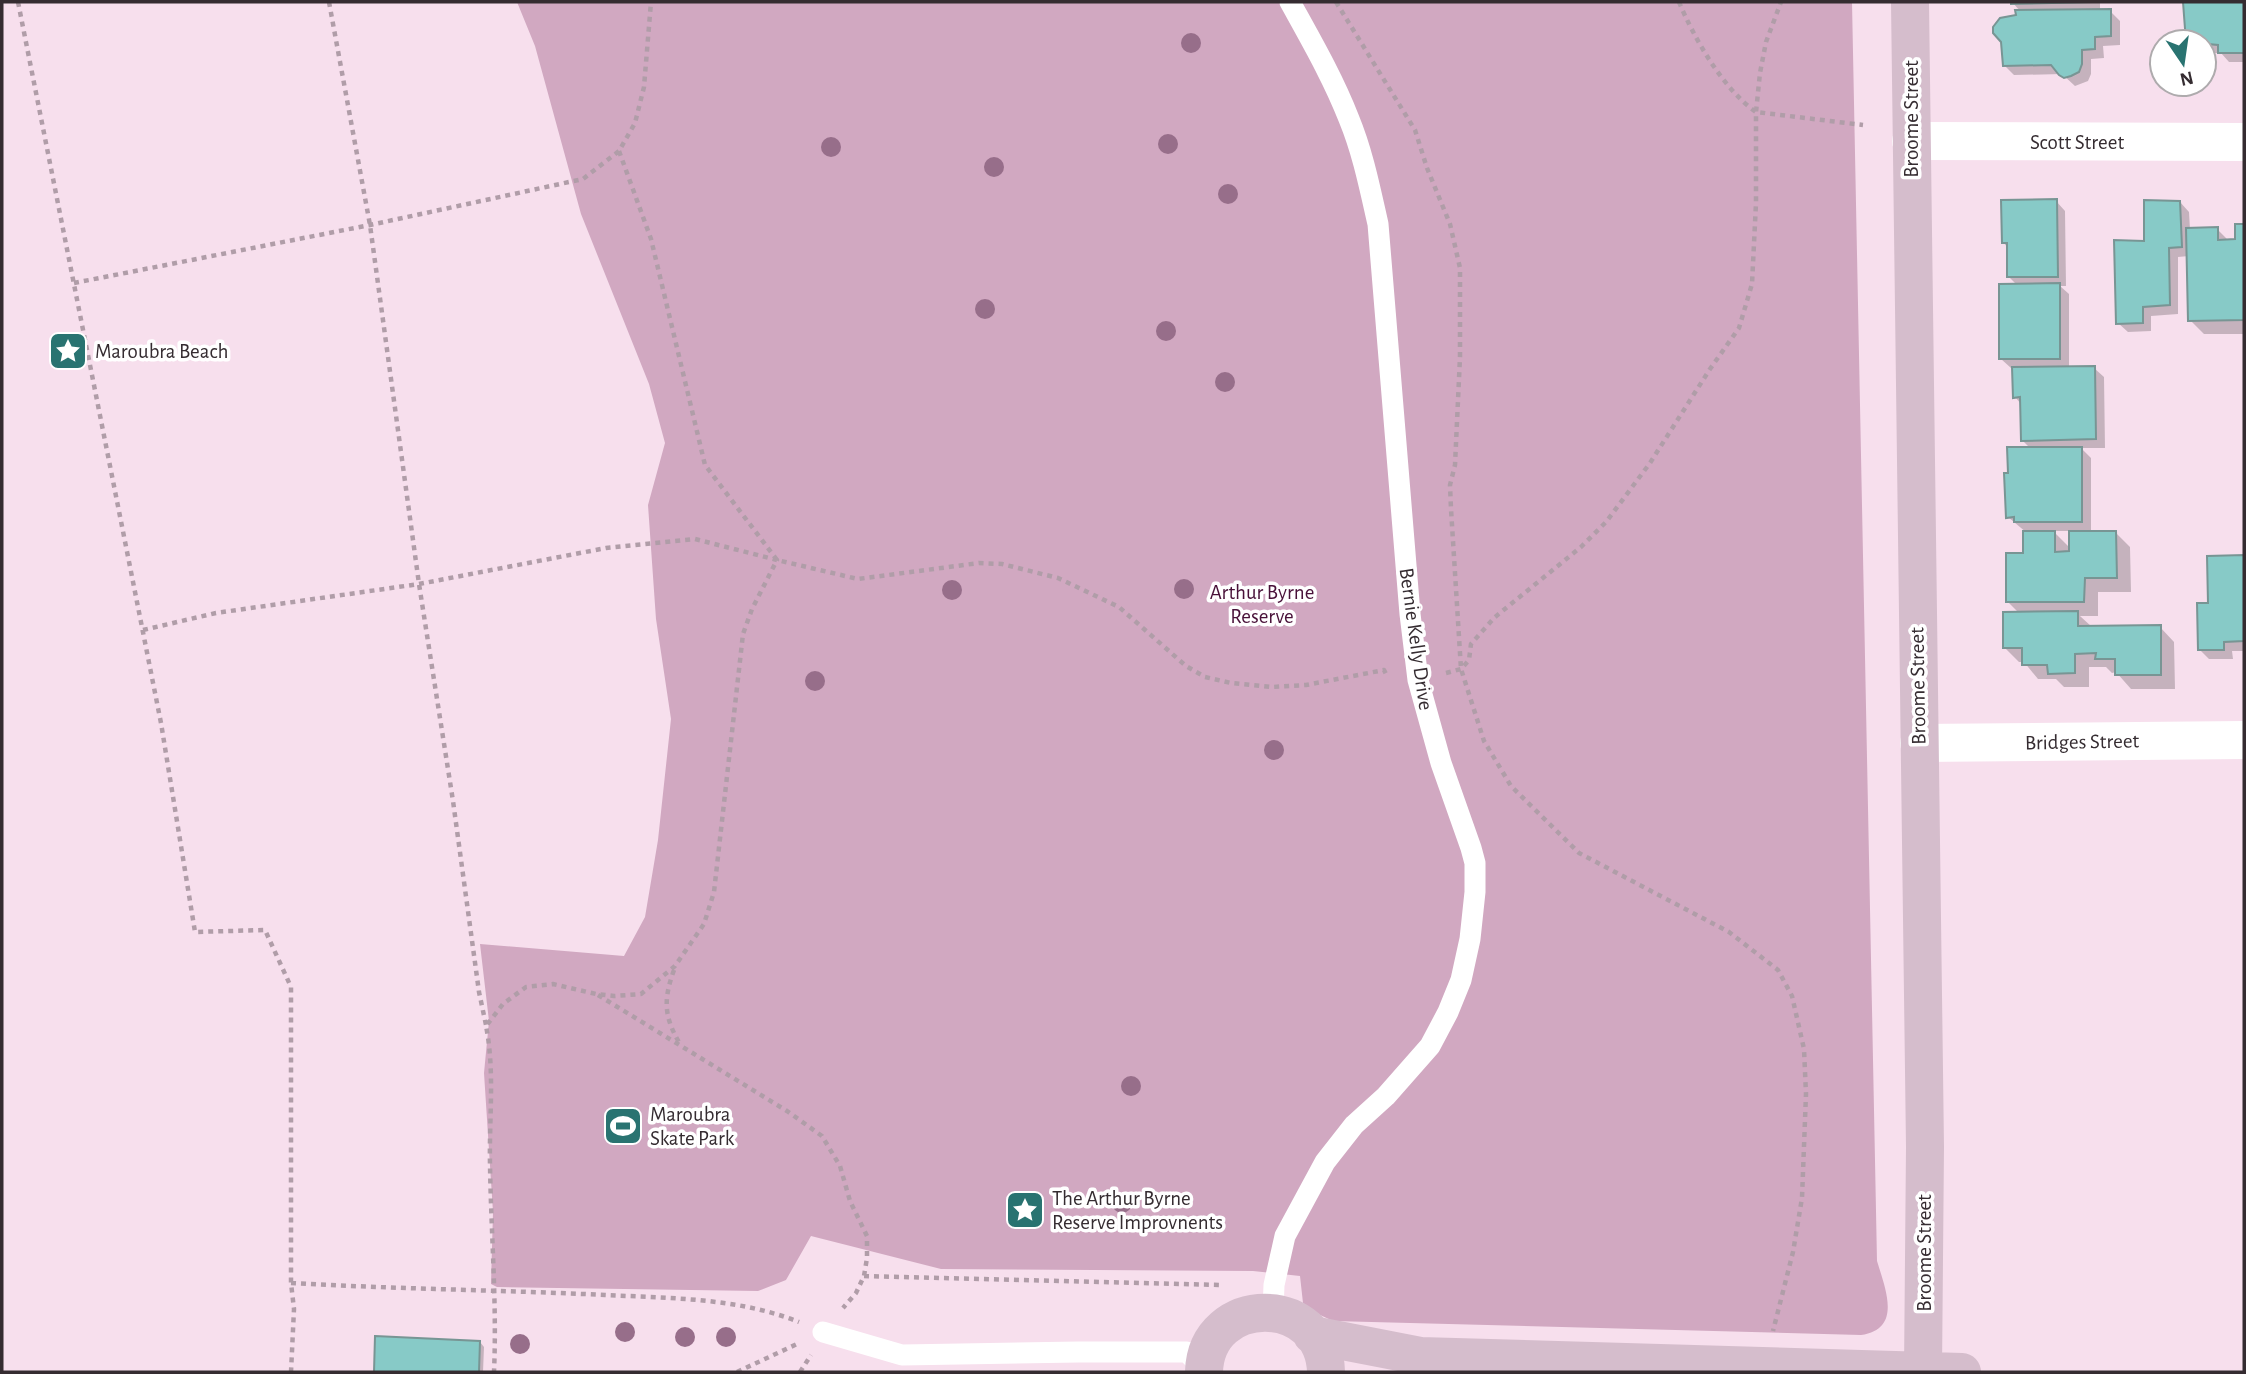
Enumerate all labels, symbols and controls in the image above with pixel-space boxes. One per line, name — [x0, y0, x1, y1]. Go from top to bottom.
north arrow — [2148, 28, 2218, 98]
street label: Broome Street — [1901, 60, 1922, 178]
text: N — [2178, 67, 2195, 89]
street label: Scott Street — [2030, 132, 2124, 153]
place icon: Maroubra Beach — [47, 330, 89, 372]
place label: Maroubra Beach — [95, 341, 228, 362]
street label: Bernie Kelly Drive — [1396, 566, 1436, 712]
park label: Arthur Byrne Reserve — [1210, 582, 1314, 627]
street label: Broome Street — [1906, 627, 1930, 745]
street label: Bridges Street — [2025, 730, 2140, 753]
place label: Maroubra Skate Park — [650, 1104, 735, 1149]
sports icon: Maroubra Skate Park — [602, 1105, 644, 1147]
place label: The Arthur Byrne Reserve Improvnents — [1052, 1188, 1223, 1233]
place icon: The Arthur Byrne Reserve Improvnents — [1004, 1189, 1046, 1231]
street label: Broome Street — [1914, 1194, 1935, 1312]

